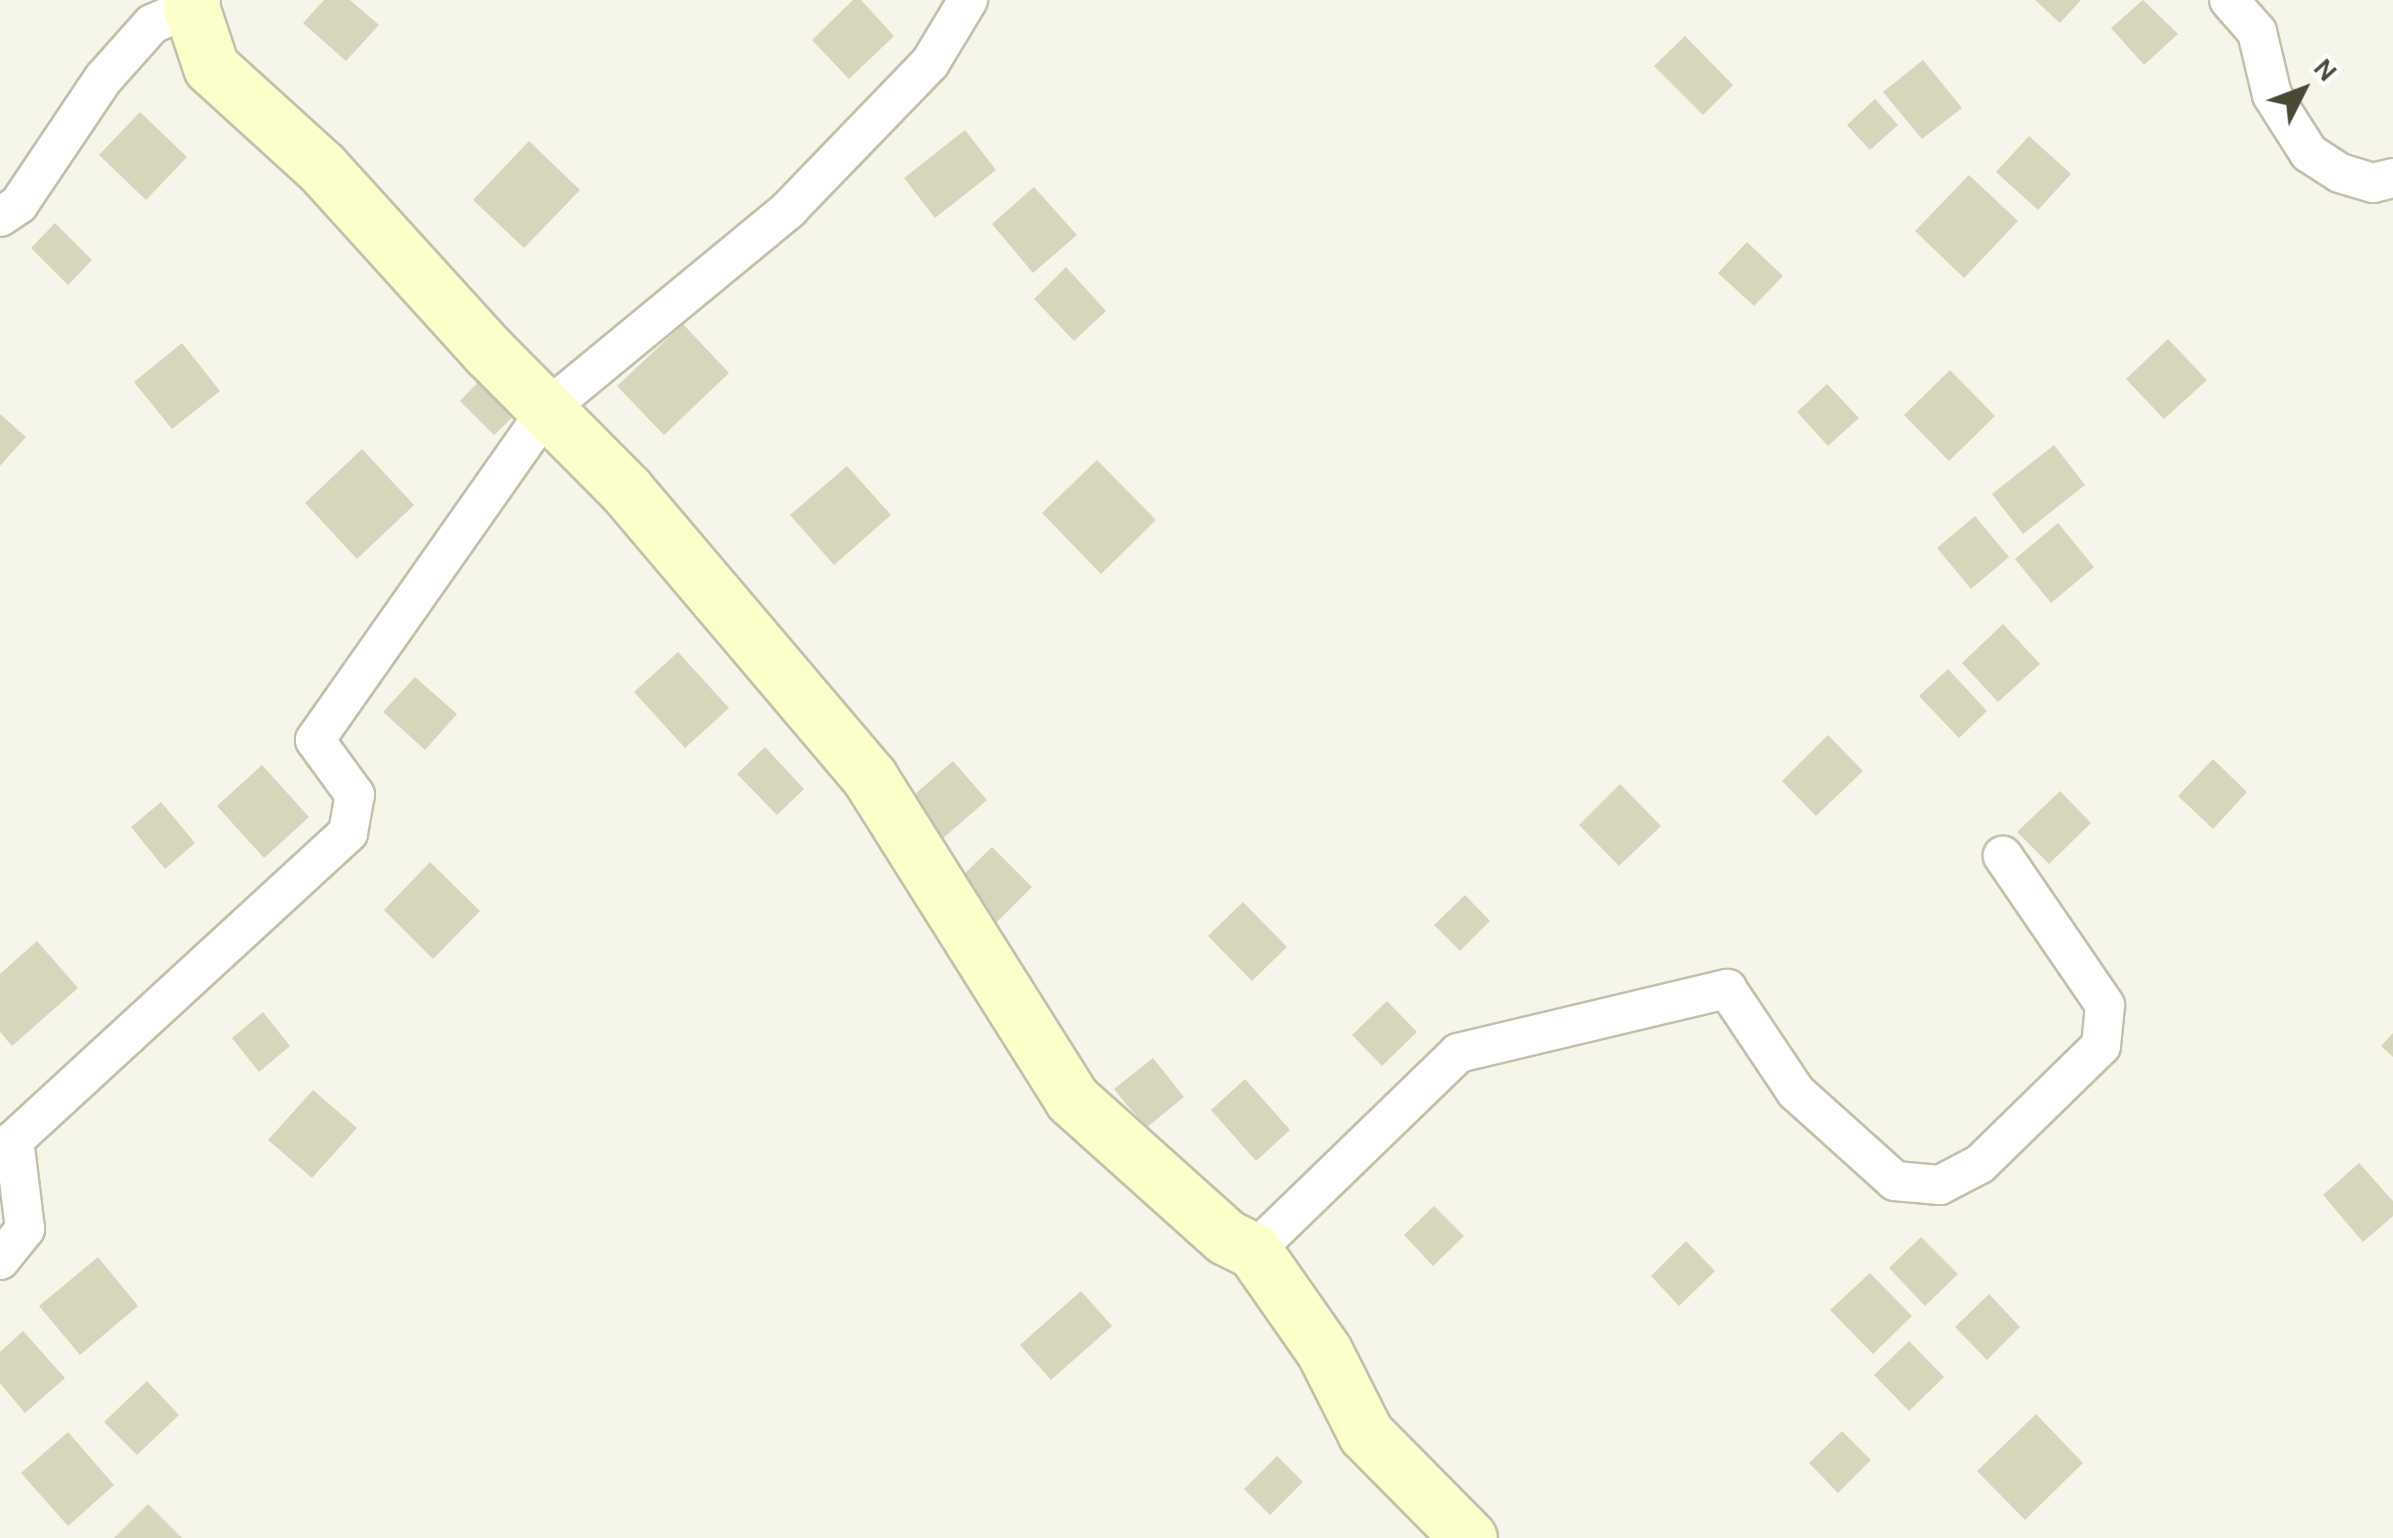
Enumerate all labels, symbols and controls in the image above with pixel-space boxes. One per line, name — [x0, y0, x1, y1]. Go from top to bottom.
north arrow — [2253, 40, 2353, 140]
text: N — [2307, 51, 2345, 88]

